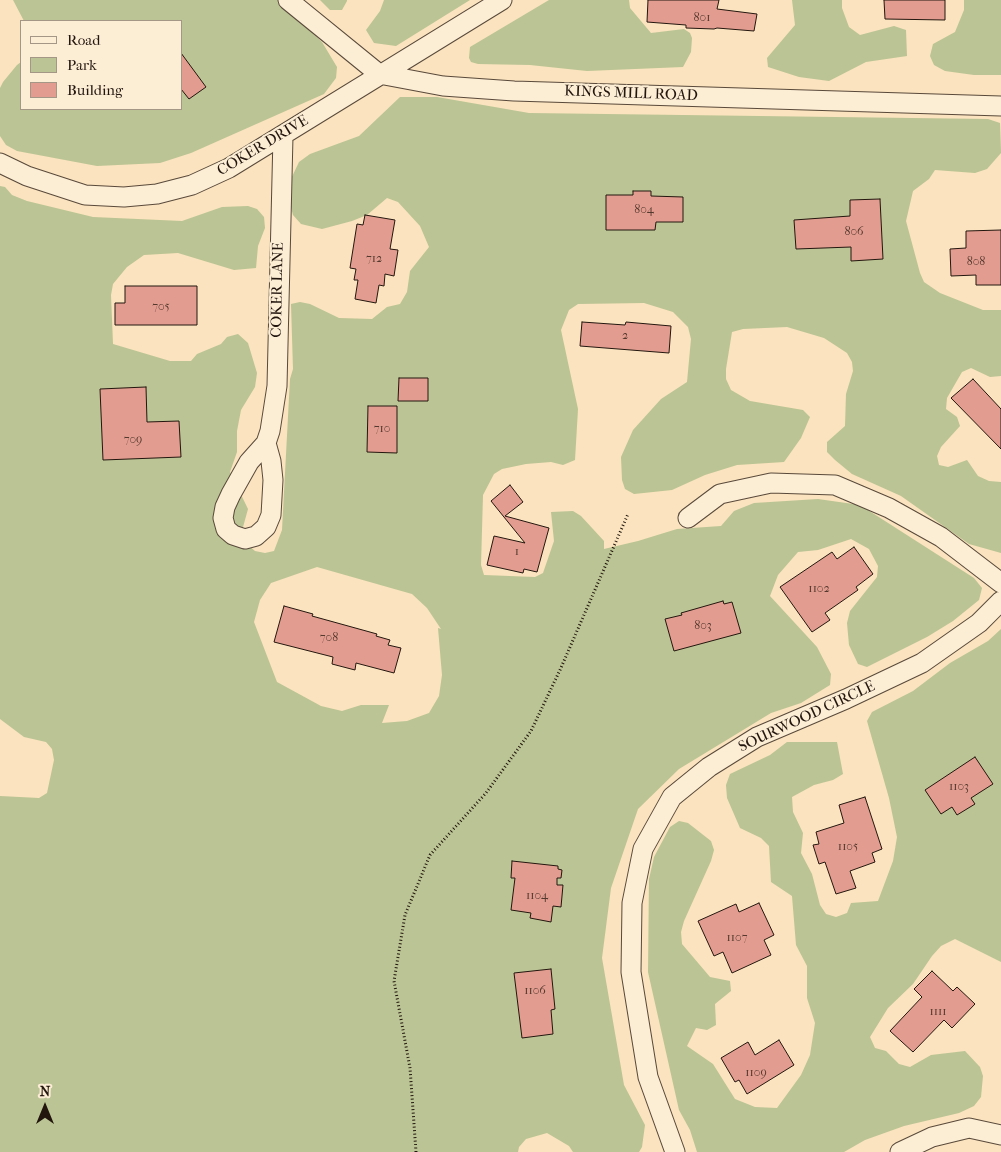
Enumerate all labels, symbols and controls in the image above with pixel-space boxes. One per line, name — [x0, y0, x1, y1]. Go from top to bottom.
house number: 801 — [694, 11, 710, 25]
legend — [20, 20, 182, 110]
text: Road — [67, 31, 100, 49]
text: Park — [67, 56, 97, 74]
text: Building — [67, 81, 123, 99]
street label: KINGS MILL ROAD — [564, 83, 698, 105]
street label: COKER DRIVE — [214, 112, 312, 180]
house number: 804 — [634, 203, 654, 217]
house number: 806 — [844, 225, 864, 239]
street label: COKER LANE — [268, 242, 288, 338]
house number: 712 — [366, 252, 382, 266]
house number: 808 — [967, 255, 985, 269]
house number: 705 — [152, 300, 170, 314]
house number: 2 — [622, 329, 628, 343]
house number: 710 — [374, 422, 390, 436]
house number: 709 — [124, 433, 142, 447]
house number: 1 — [515, 545, 519, 559]
house number: 1102 — [808, 582, 830, 596]
house number: 803 — [694, 619, 712, 633]
house number: 708 — [320, 631, 338, 645]
street label: SOURWOOD CIRCLE — [736, 677, 878, 757]
house number: 1103 — [949, 780, 969, 794]
house number: 1105 — [838, 840, 858, 854]
house number: 1104 — [526, 889, 548, 903]
house number: 1107 — [727, 931, 747, 945]
house number: 1106 — [524, 984, 546, 998]
house number: 1111 — [929, 1005, 947, 1019]
house number: 1109 — [745, 1066, 767, 1080]
north arrow — [20, 1082, 70, 1132]
text: N — [40, 1083, 50, 1100]

